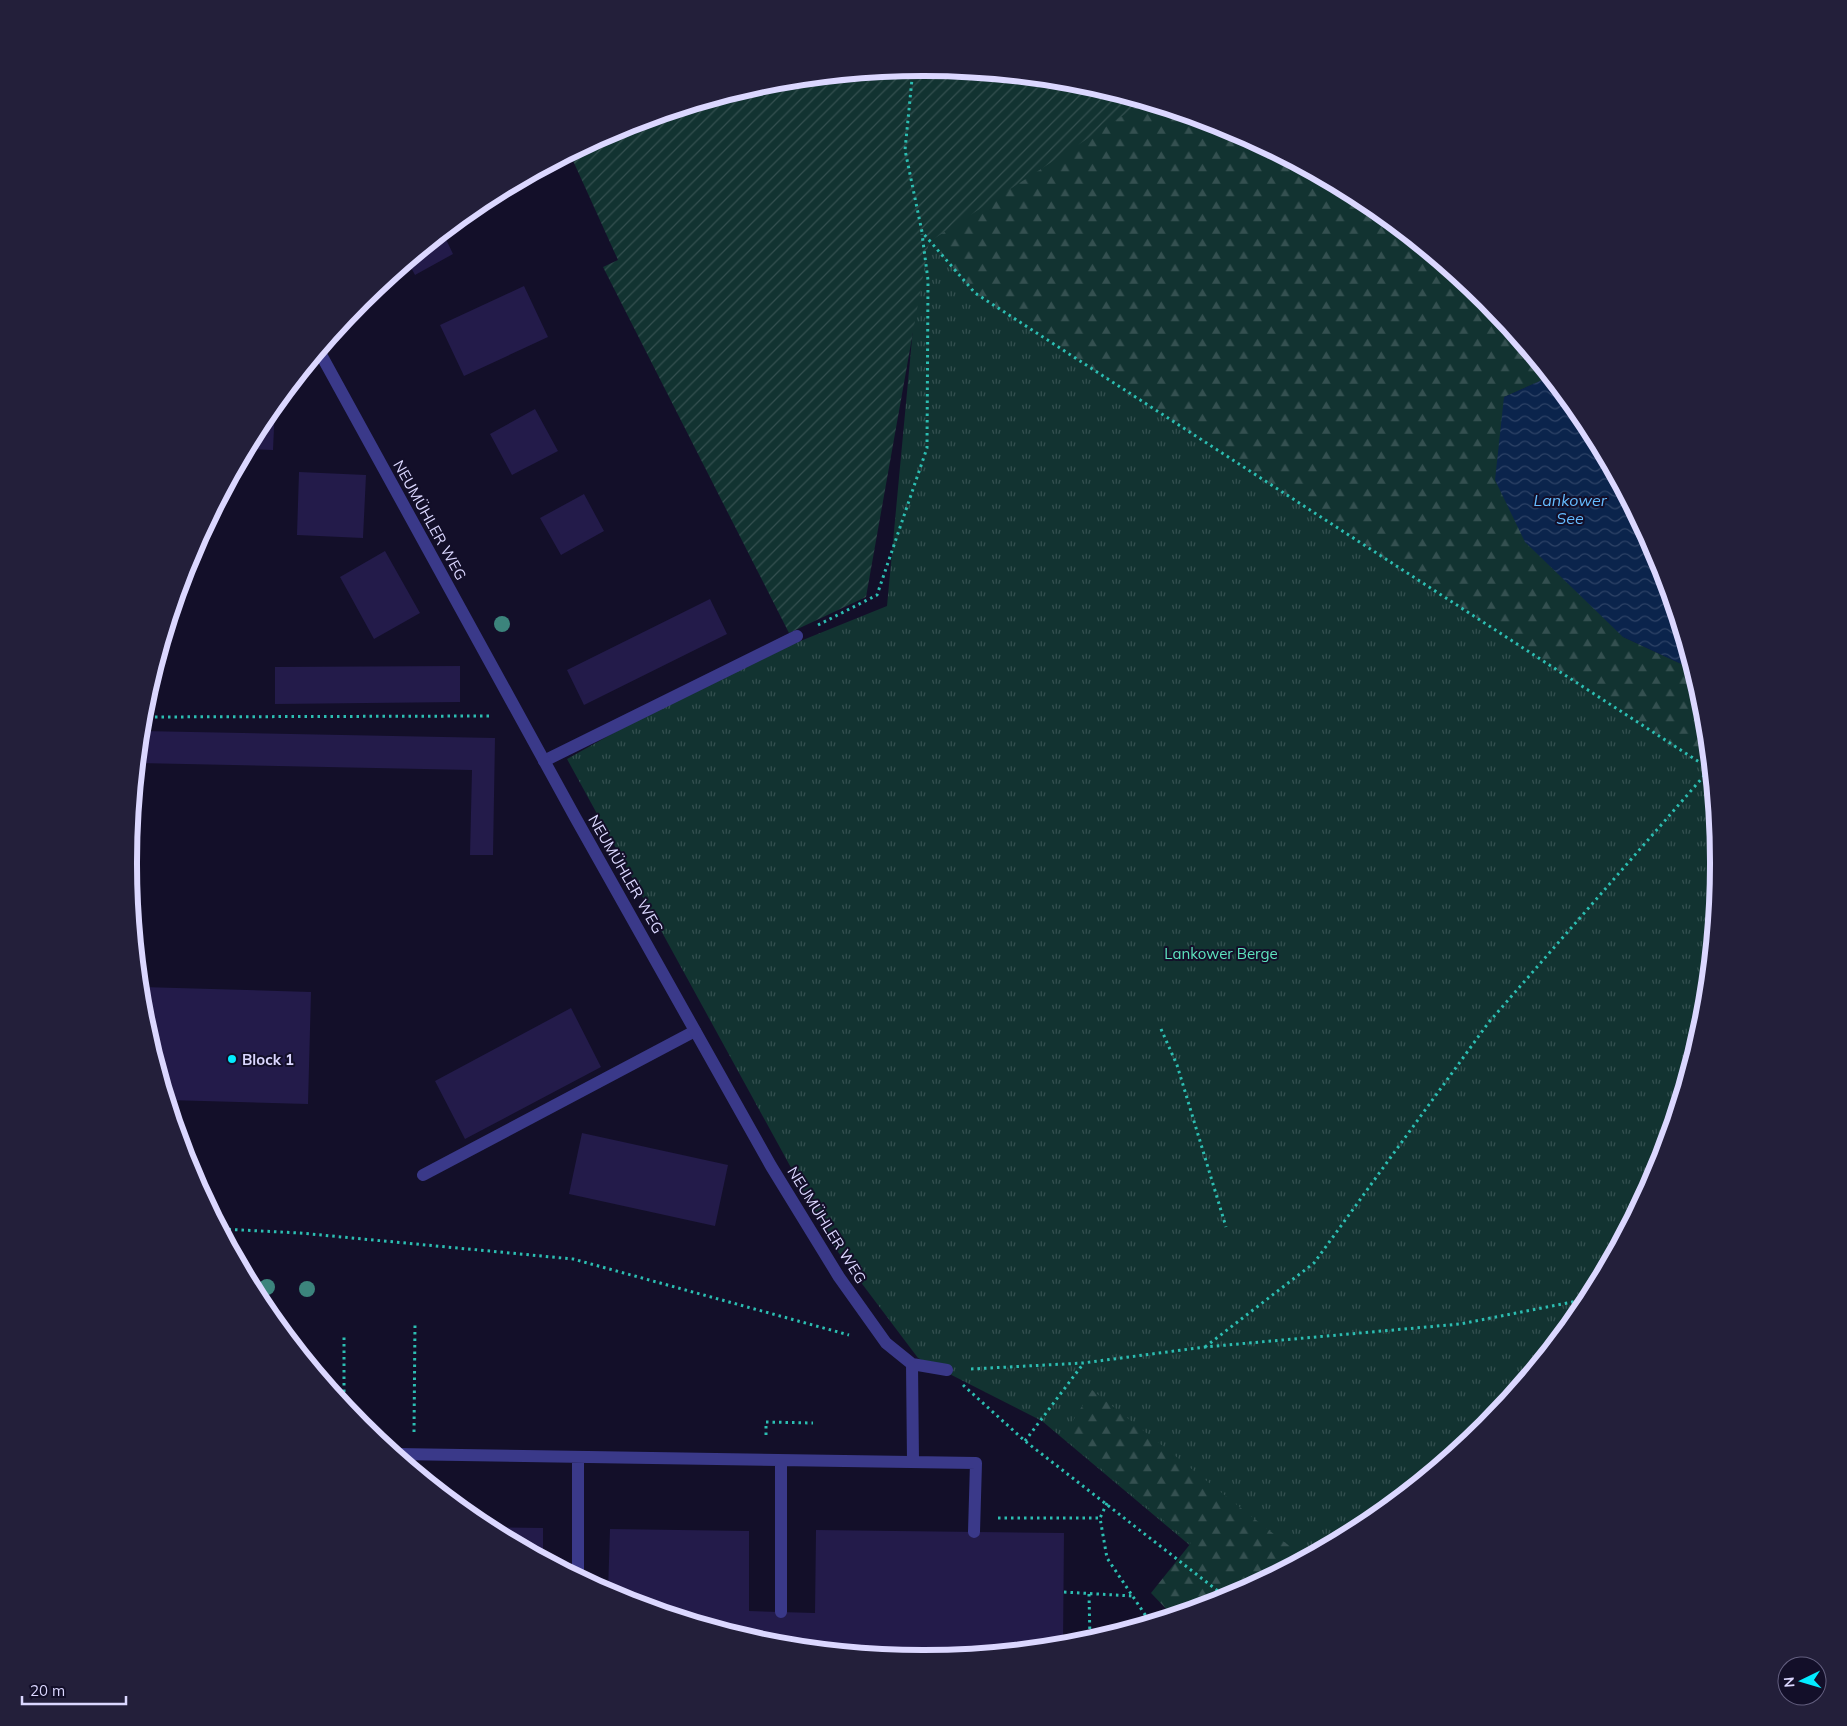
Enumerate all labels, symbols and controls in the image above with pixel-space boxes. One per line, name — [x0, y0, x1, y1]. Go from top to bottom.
street label: NEUMÜHLER WEG — [389, 457, 471, 583]
water label: Lankower See — [1533, 490, 1608, 528]
street label: NEUMÜHLER WEG — [584, 811, 668, 937]
park label: Lankower Berge — [1164, 944, 1278, 963]
place label: Block 1 — [242, 1050, 294, 1069]
marker: Block 1 — [226, 1053, 238, 1065]
street label: NEUMÜHLER WEG — [783, 1163, 871, 1287]
north arrow — [1777, 1656, 1827, 1706]
scale bar — [22, 1674, 126, 1706]
text: N — [1780, 1676, 1798, 1688]
text: 20 m — [30, 1681, 65, 1700]

